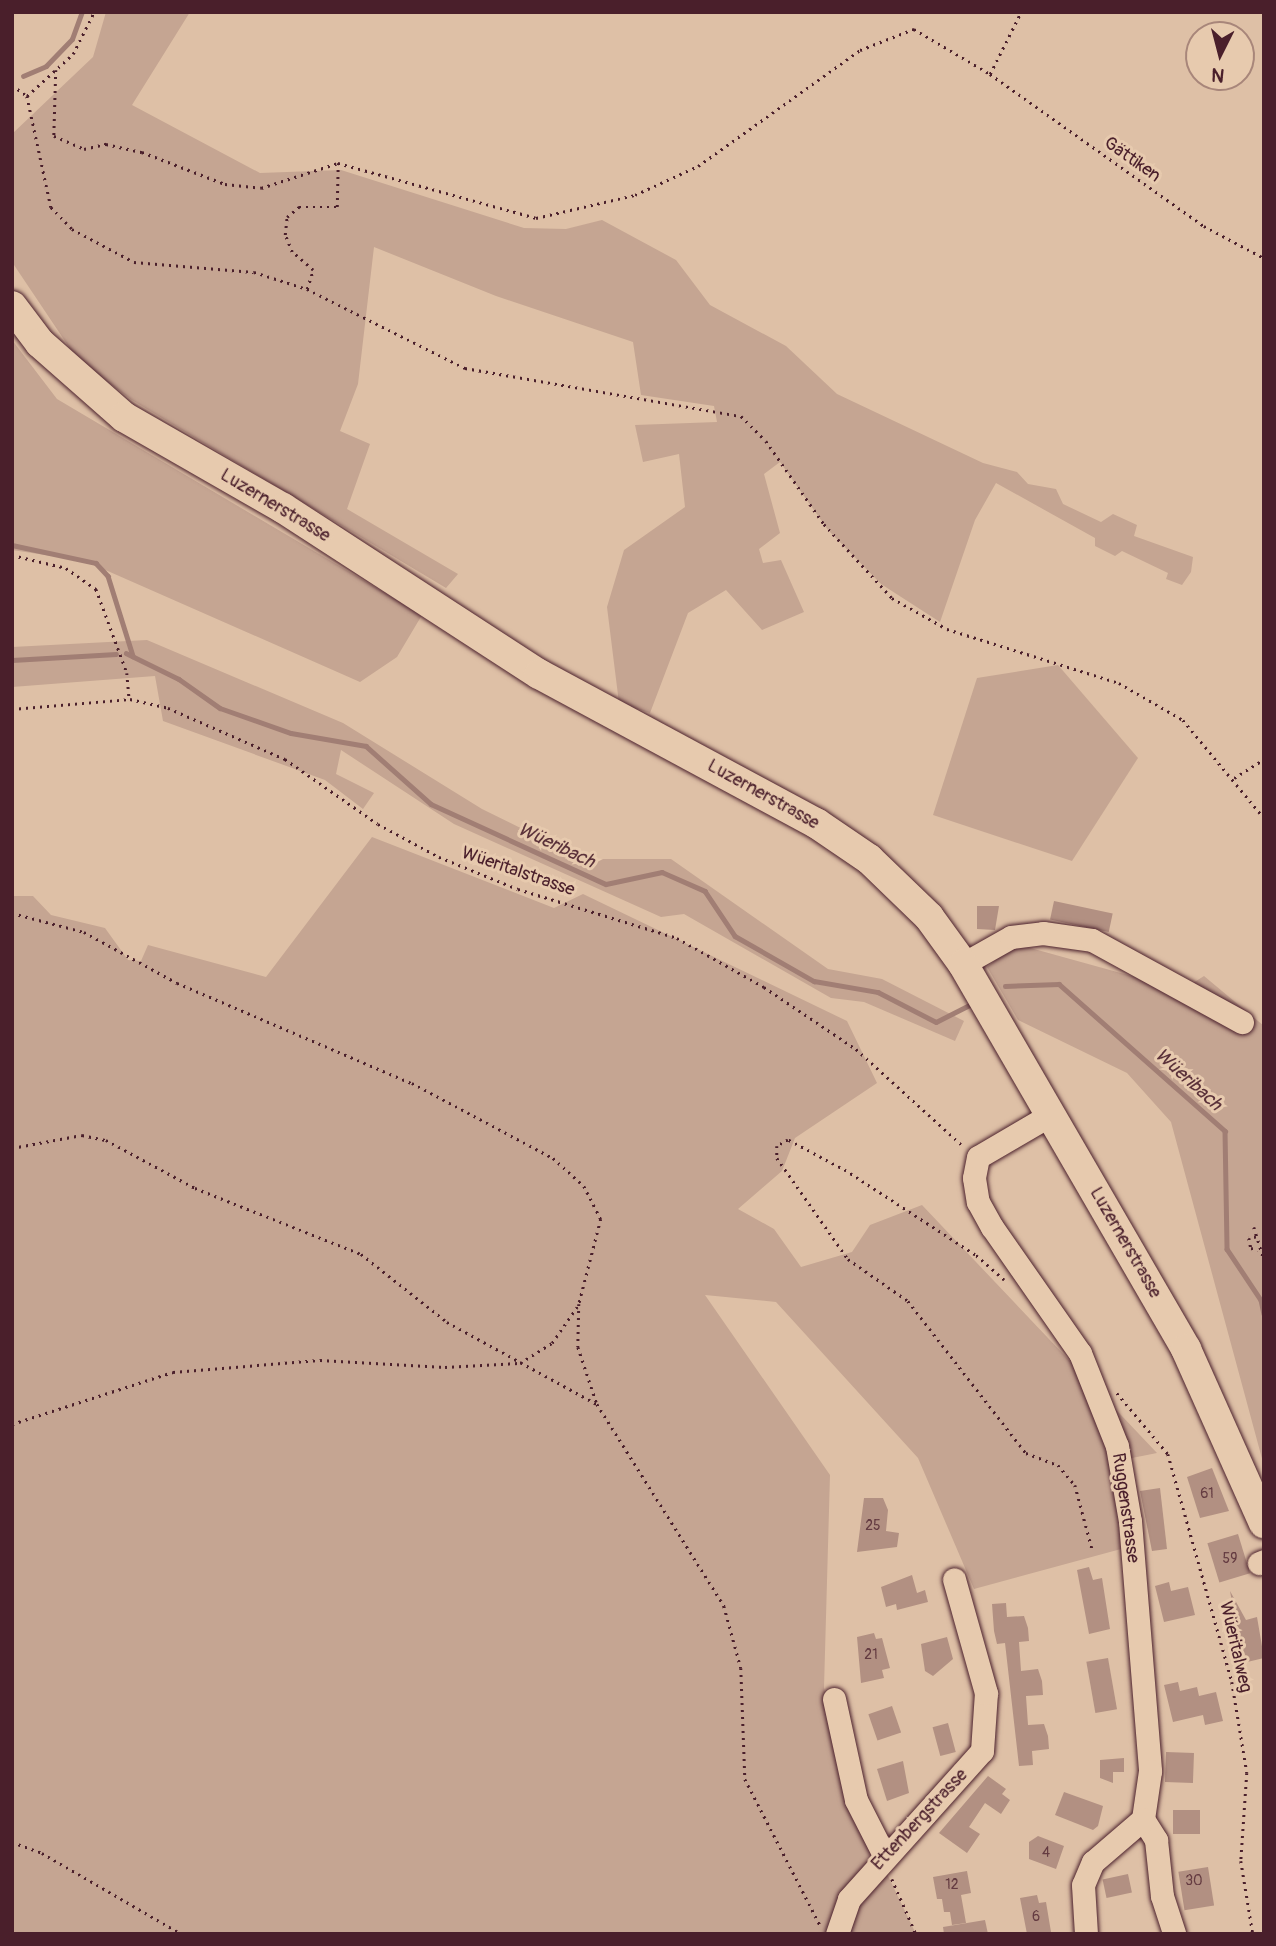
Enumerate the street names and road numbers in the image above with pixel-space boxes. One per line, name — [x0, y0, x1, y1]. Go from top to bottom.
street label: Gättiken — [1099, 133, 1165, 187]
street label: Luzernerstrasse — [216, 465, 334, 547]
street label: Luzernerstrasse — [703, 755, 823, 835]
street label: Wüeritalstrasse — [459, 843, 577, 901]
street label: Luzernerstrasse — [1085, 1184, 1165, 1302]
street label: Ruggenstrasse — [1107, 1452, 1143, 1564]
street label: Wüeritalweg — [1214, 1599, 1256, 1695]
street label: Ettenbergstrasse — [867, 1765, 973, 1875]

